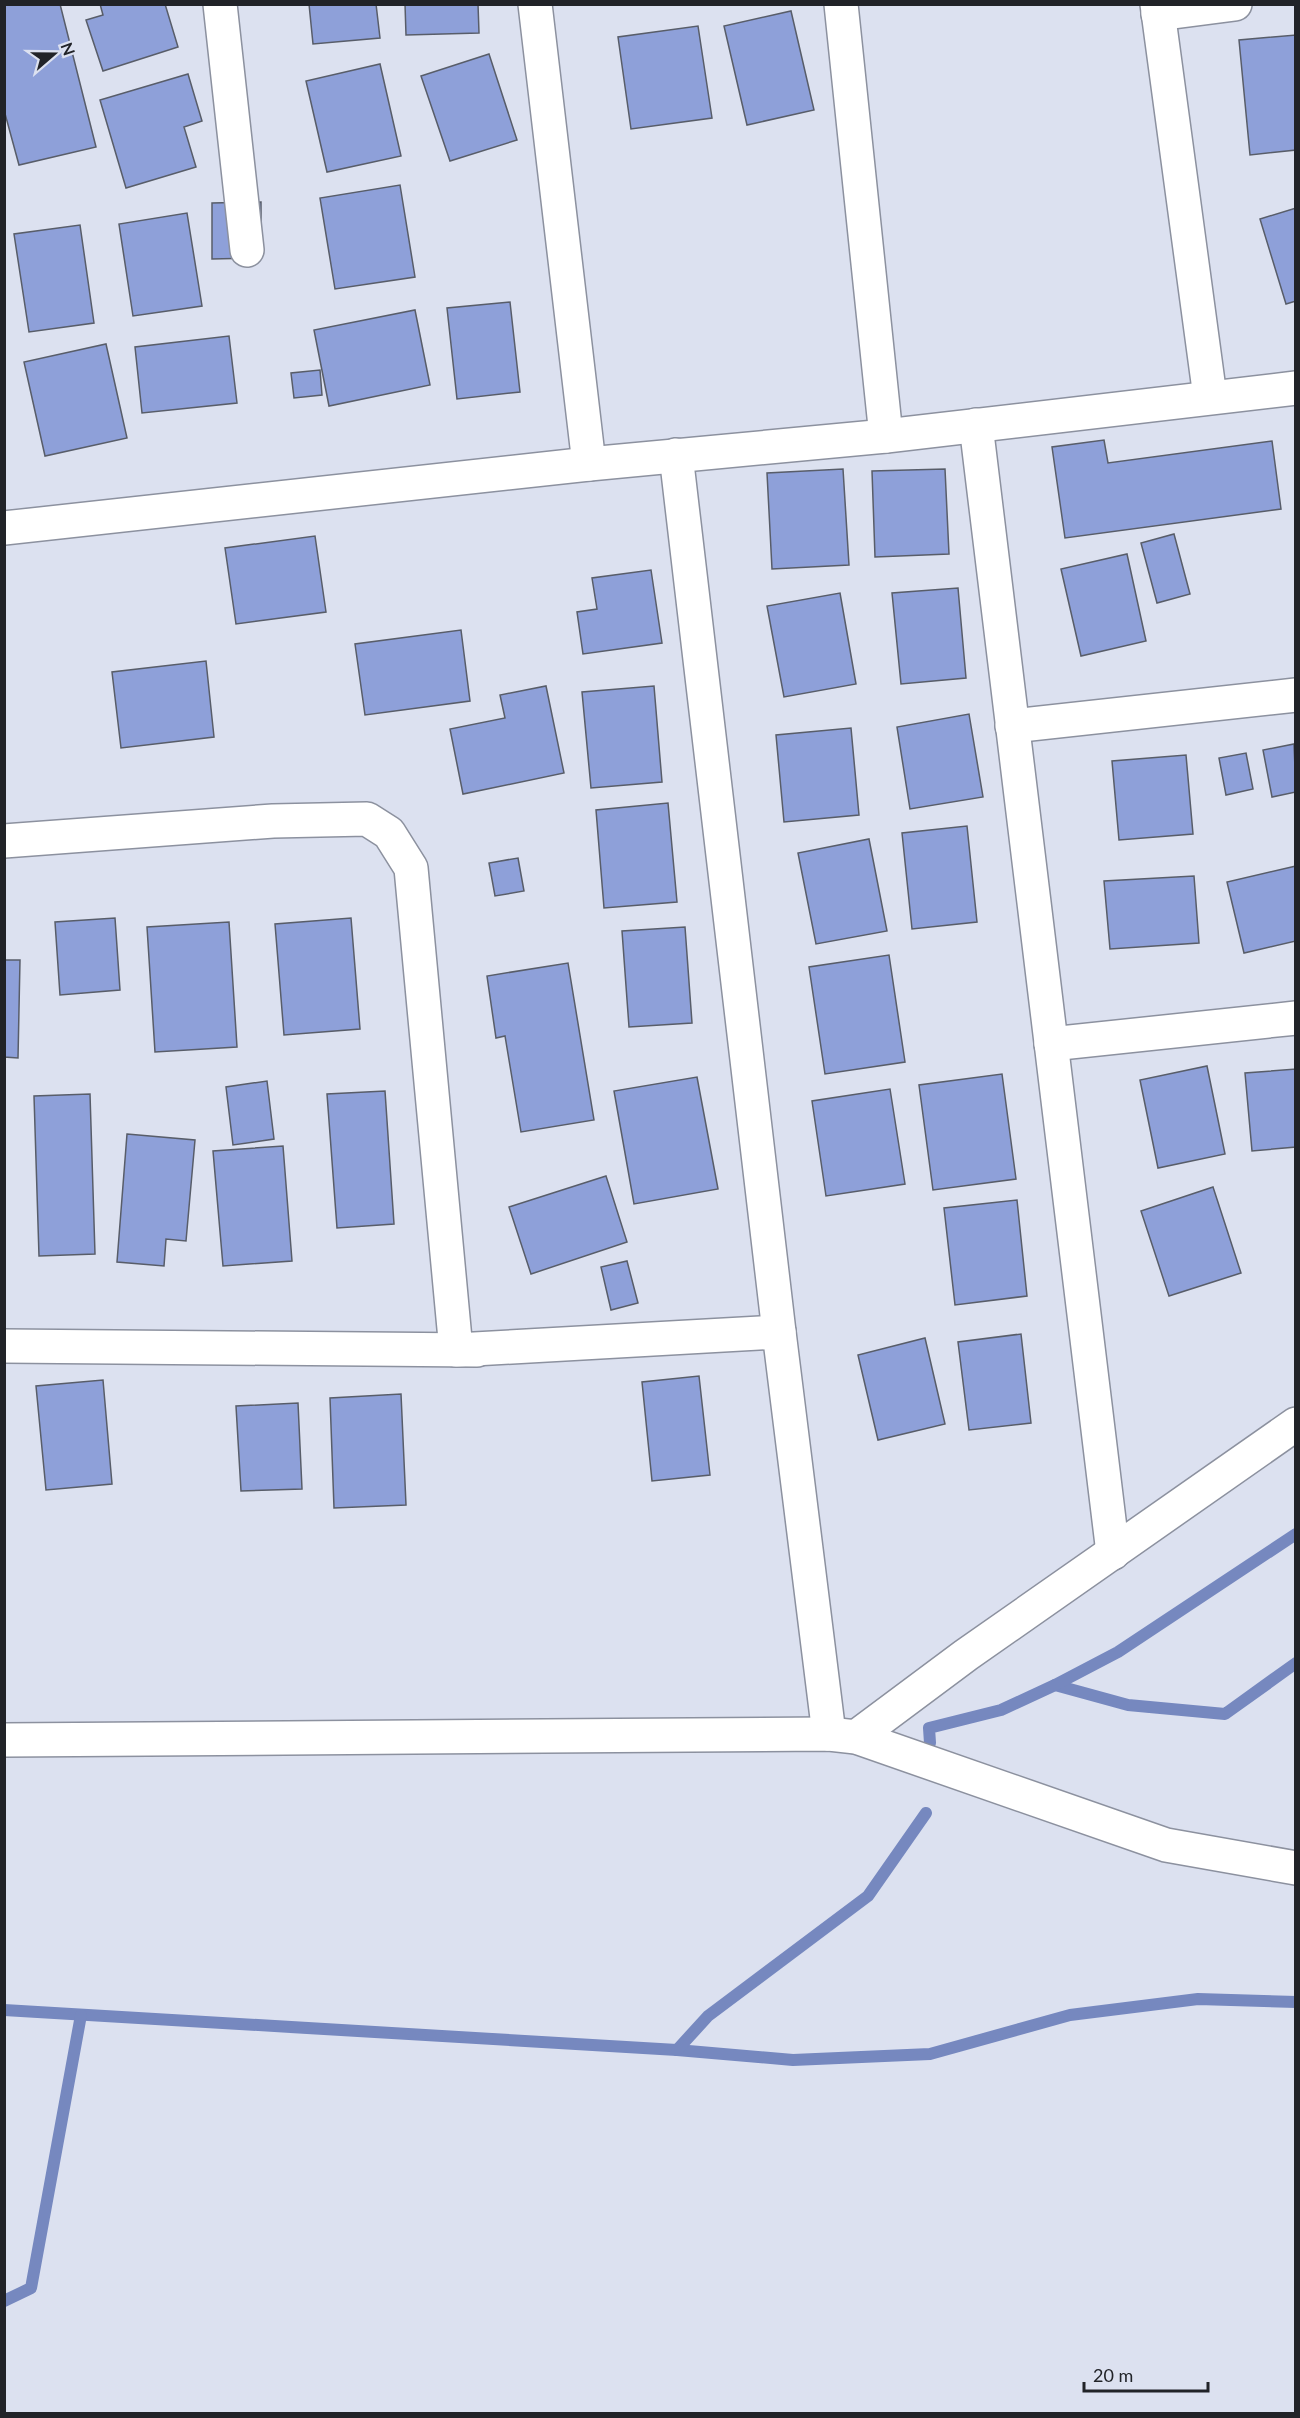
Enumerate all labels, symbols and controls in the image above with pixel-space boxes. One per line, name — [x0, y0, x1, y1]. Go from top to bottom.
north arrow — [24, 24, 84, 84]
text: N — [58, 40, 80, 58]
scale bar — [1084, 2355, 1208, 2393]
text: 20 m — [1093, 2364, 1133, 2386]

